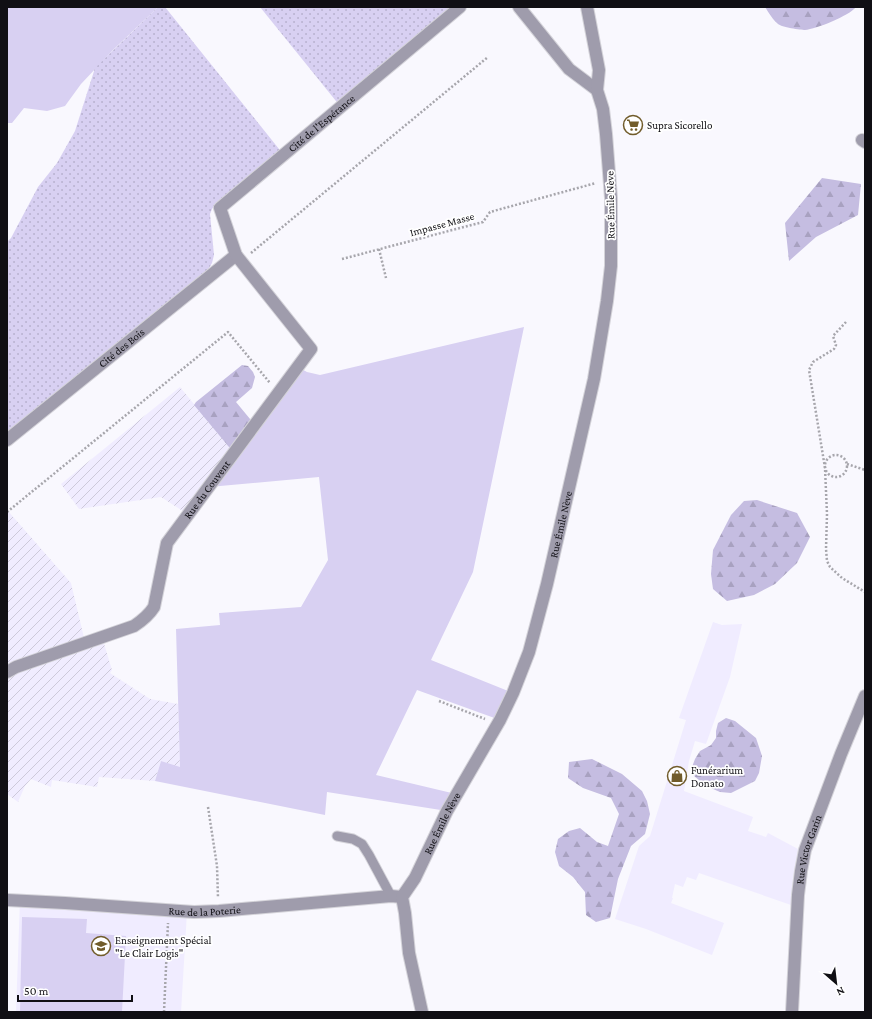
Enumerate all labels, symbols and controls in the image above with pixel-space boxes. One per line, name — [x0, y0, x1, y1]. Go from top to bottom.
street label: Cité de l'Espérance — [286, 92, 357, 154]
supermarket icon: Supra Sicorello — [622, 114, 644, 136]
place label: Supra Sicorello — [647, 119, 713, 132]
street label: Rue Émile Nève — [603, 171, 617, 239]
street label: Impasse Masse — [408, 210, 476, 239]
street label: Cité des Bois — [96, 325, 147, 370]
street label: Rue du Couvent — [181, 458, 232, 521]
street label: Rue Émile Nève — [547, 490, 574, 559]
place label: Funérarium Donato — [691, 764, 743, 789]
shop icon: Funérarium Donato — [666, 765, 688, 787]
street label: Rue Émile Nève — [421, 790, 463, 856]
street label: Rue Victor Garin — [793, 813, 824, 885]
street label: Rue de la Poterie — [168, 903, 241, 918]
place label: Enseignement Spécial "Le Clair Logis" — [115, 934, 212, 960]
school or university icon: Enseignement Spécial "Le Clair Logis" — [90, 935, 112, 957]
north arrow — [816, 963, 856, 1003]
scale bar — [18, 977, 132, 1003]
text: 50 m — [24, 984, 49, 998]
text: N — [834, 985, 847, 999]

